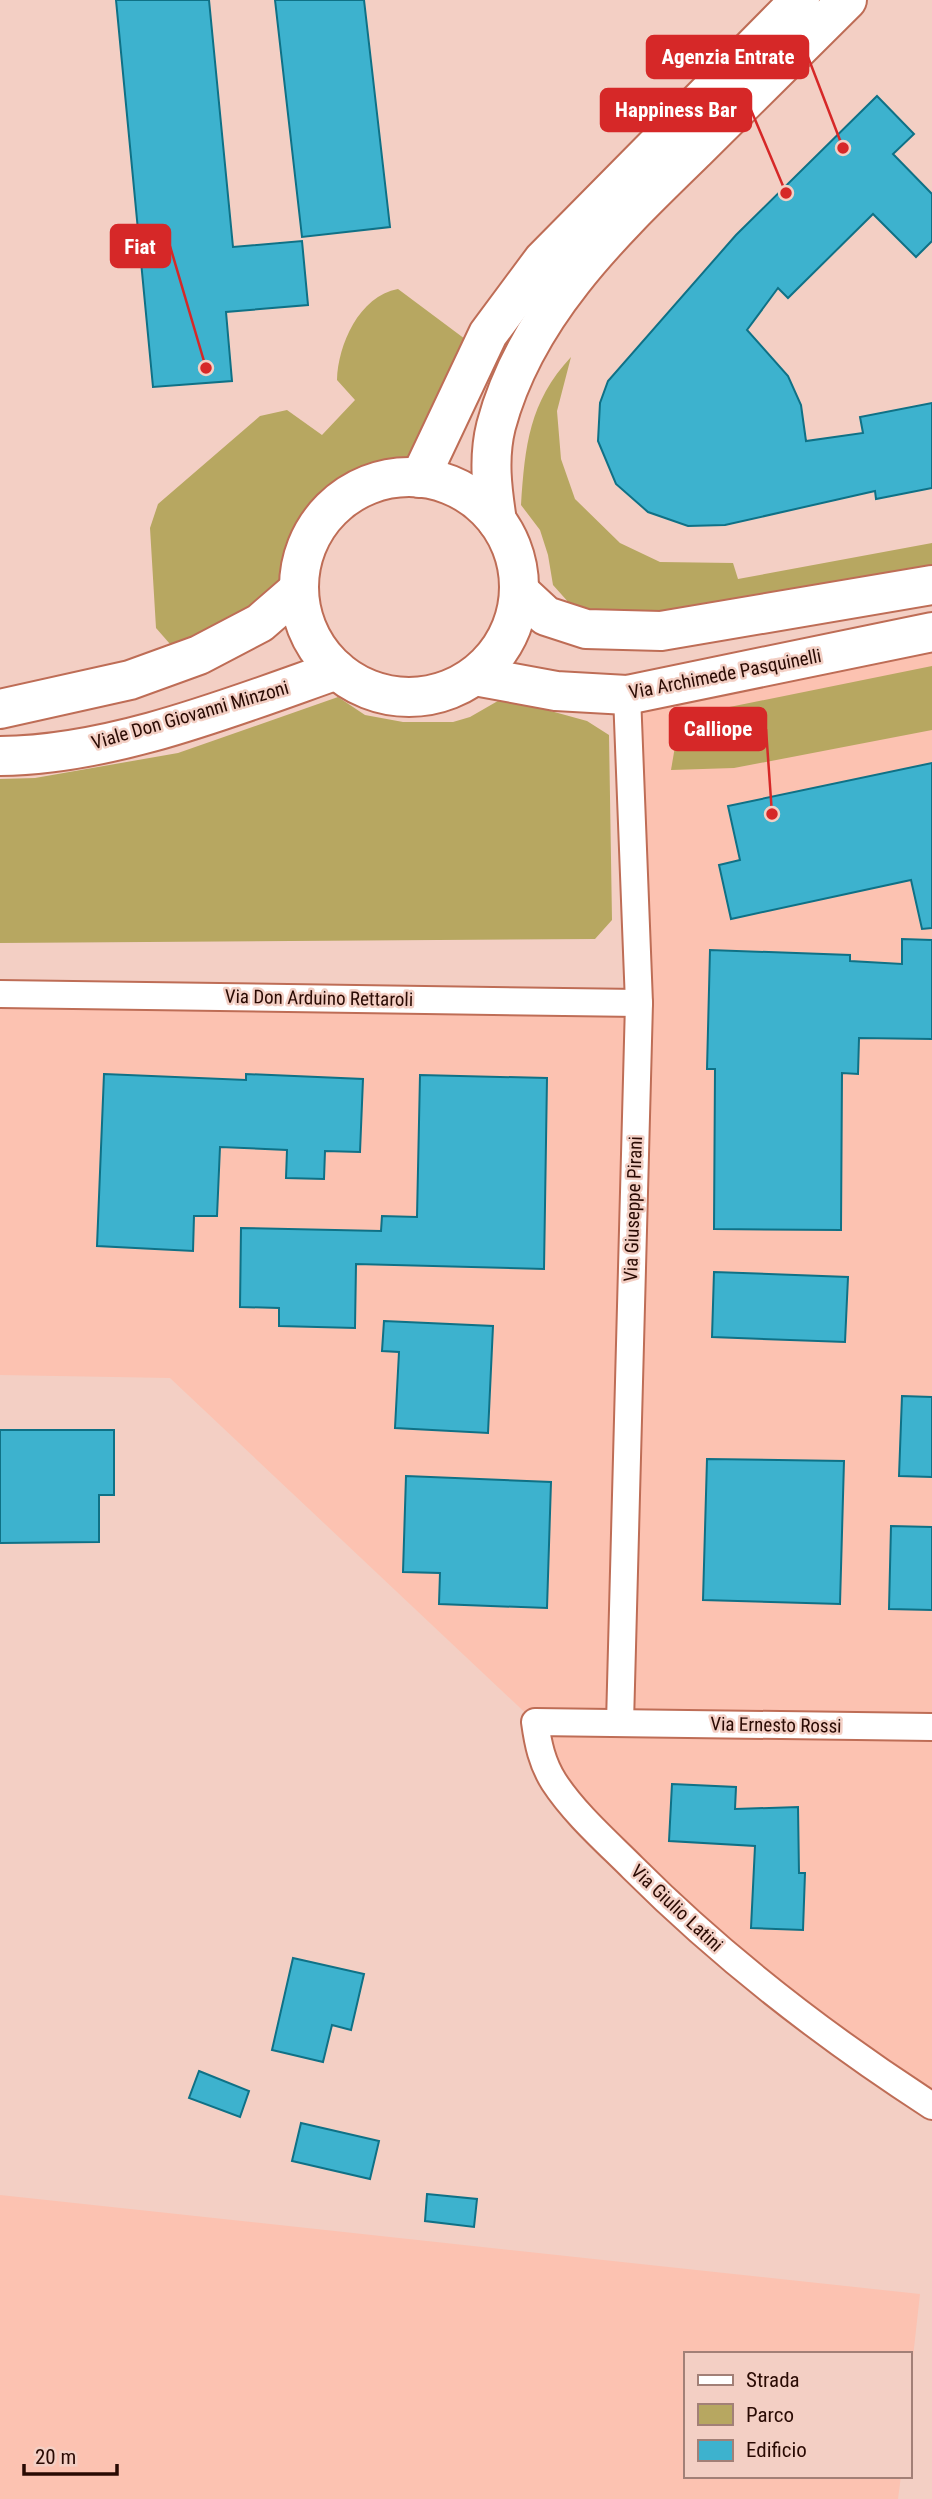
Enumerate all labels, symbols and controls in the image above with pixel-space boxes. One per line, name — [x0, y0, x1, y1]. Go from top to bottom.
callout: Agenzia Entrate — [647, 36, 808, 78]
text: Agenzia Entrate — [661, 45, 795, 69]
callout: Happiness Bar — [601, 89, 751, 131]
text: Happiness Bar — [615, 98, 737, 122]
callout: Fiat — [111, 225, 170, 267]
text: Fiat — [124, 235, 156, 259]
street label: Via Archimede Pasquinelli — [627, 644, 823, 704]
street label: Viale Don Giovanni Minzoni — [89, 676, 291, 754]
callout: Calliope — [670, 708, 766, 750]
text: Calliope — [684, 717, 752, 741]
street label: Via Don Arduino Rettaroli — [225, 985, 413, 1011]
street label: Via Giuseppe Pirani — [619, 1136, 647, 1282]
street label: Via Ernesto Rossi — [710, 1712, 842, 1738]
street label: Via Giulio Latini — [626, 1860, 728, 1956]
legend — [684, 2352, 911, 2478]
text: Strada — [746, 2368, 800, 2392]
text: Parco — [746, 2403, 794, 2427]
scale bar — [24, 2432, 117, 2476]
text: Edificio — [746, 2438, 807, 2462]
text: 20 m — [35, 2445, 76, 2469]

